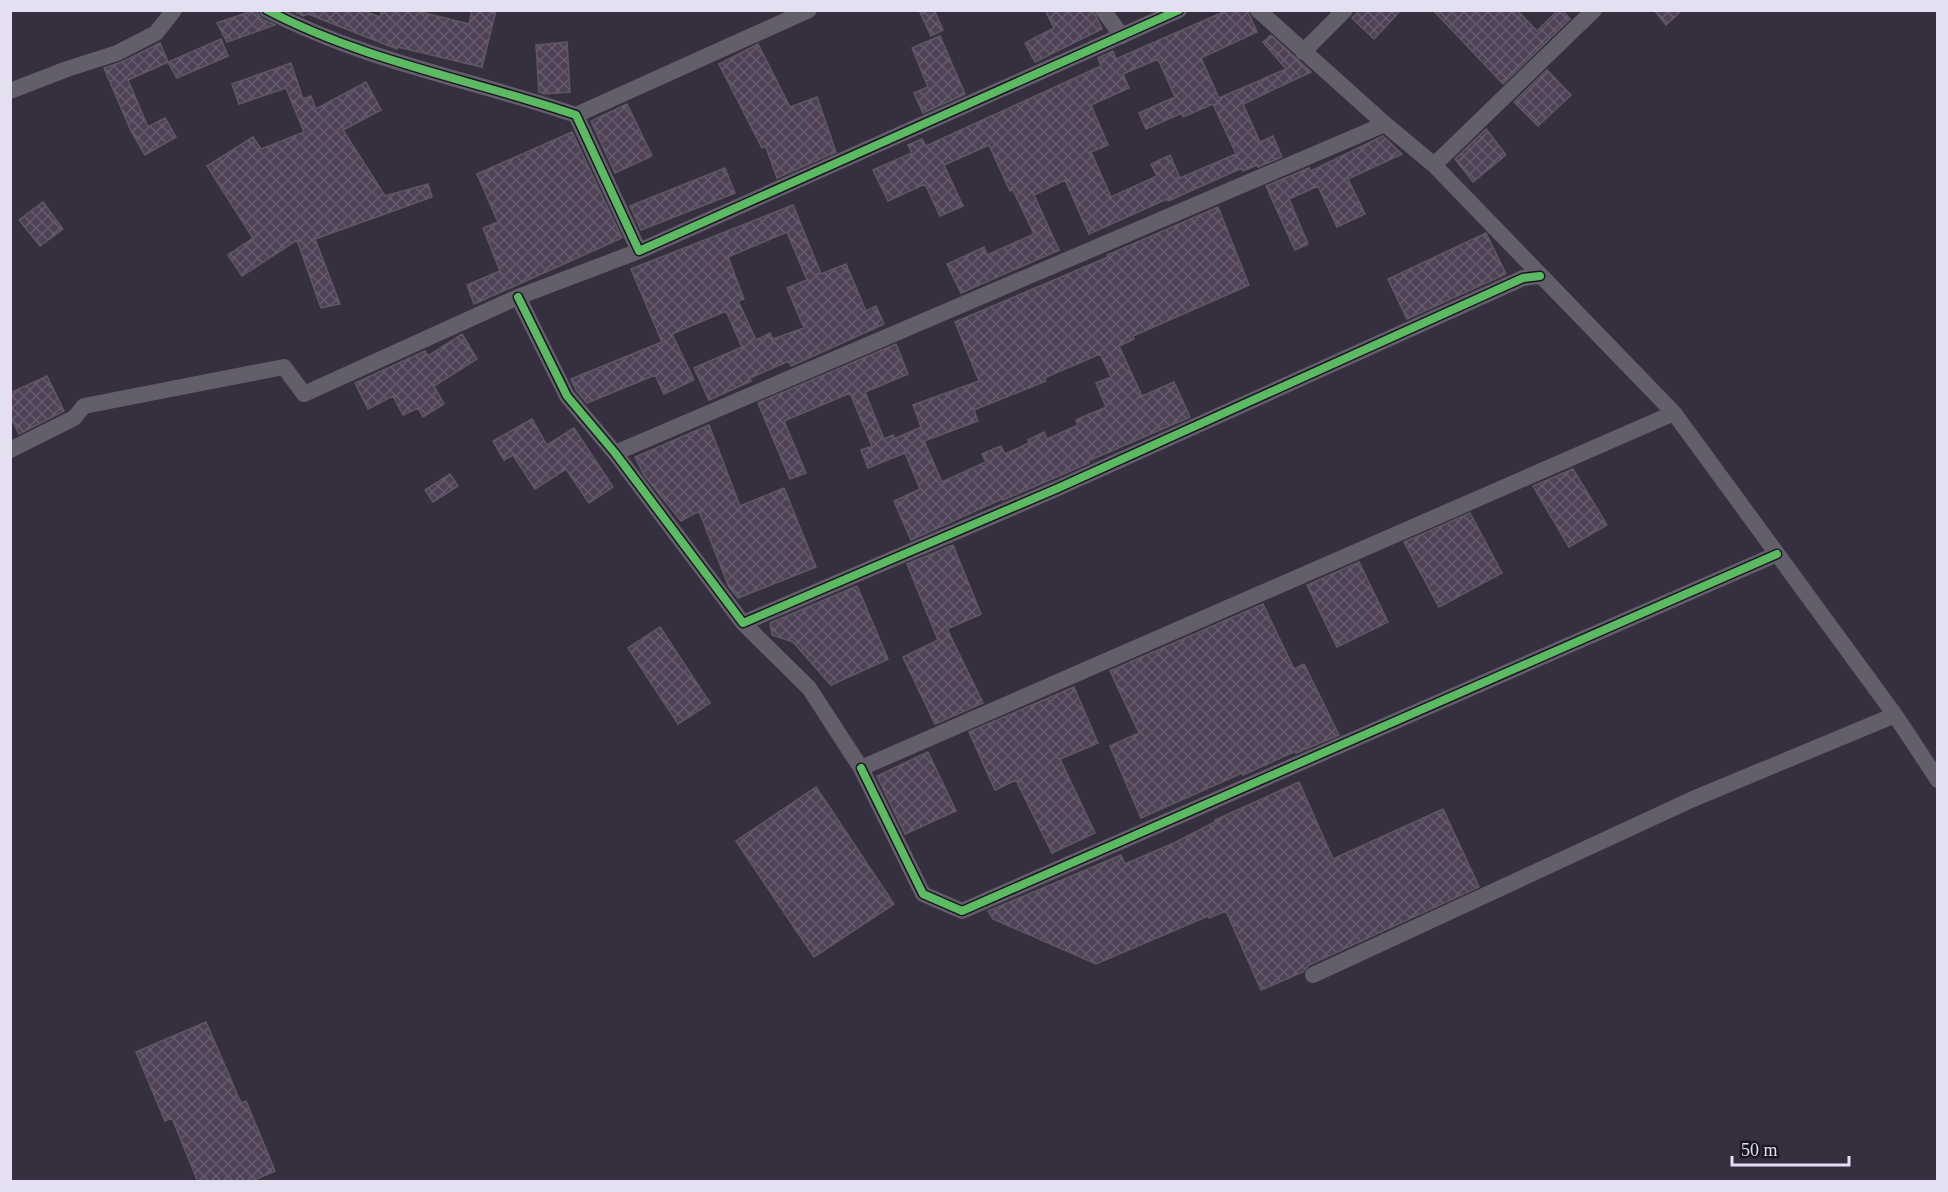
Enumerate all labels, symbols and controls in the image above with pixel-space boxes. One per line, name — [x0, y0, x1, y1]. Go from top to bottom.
scale bar — [1732, 1129, 1849, 1167]
text: 50 m — [1741, 1140, 1778, 1160]

